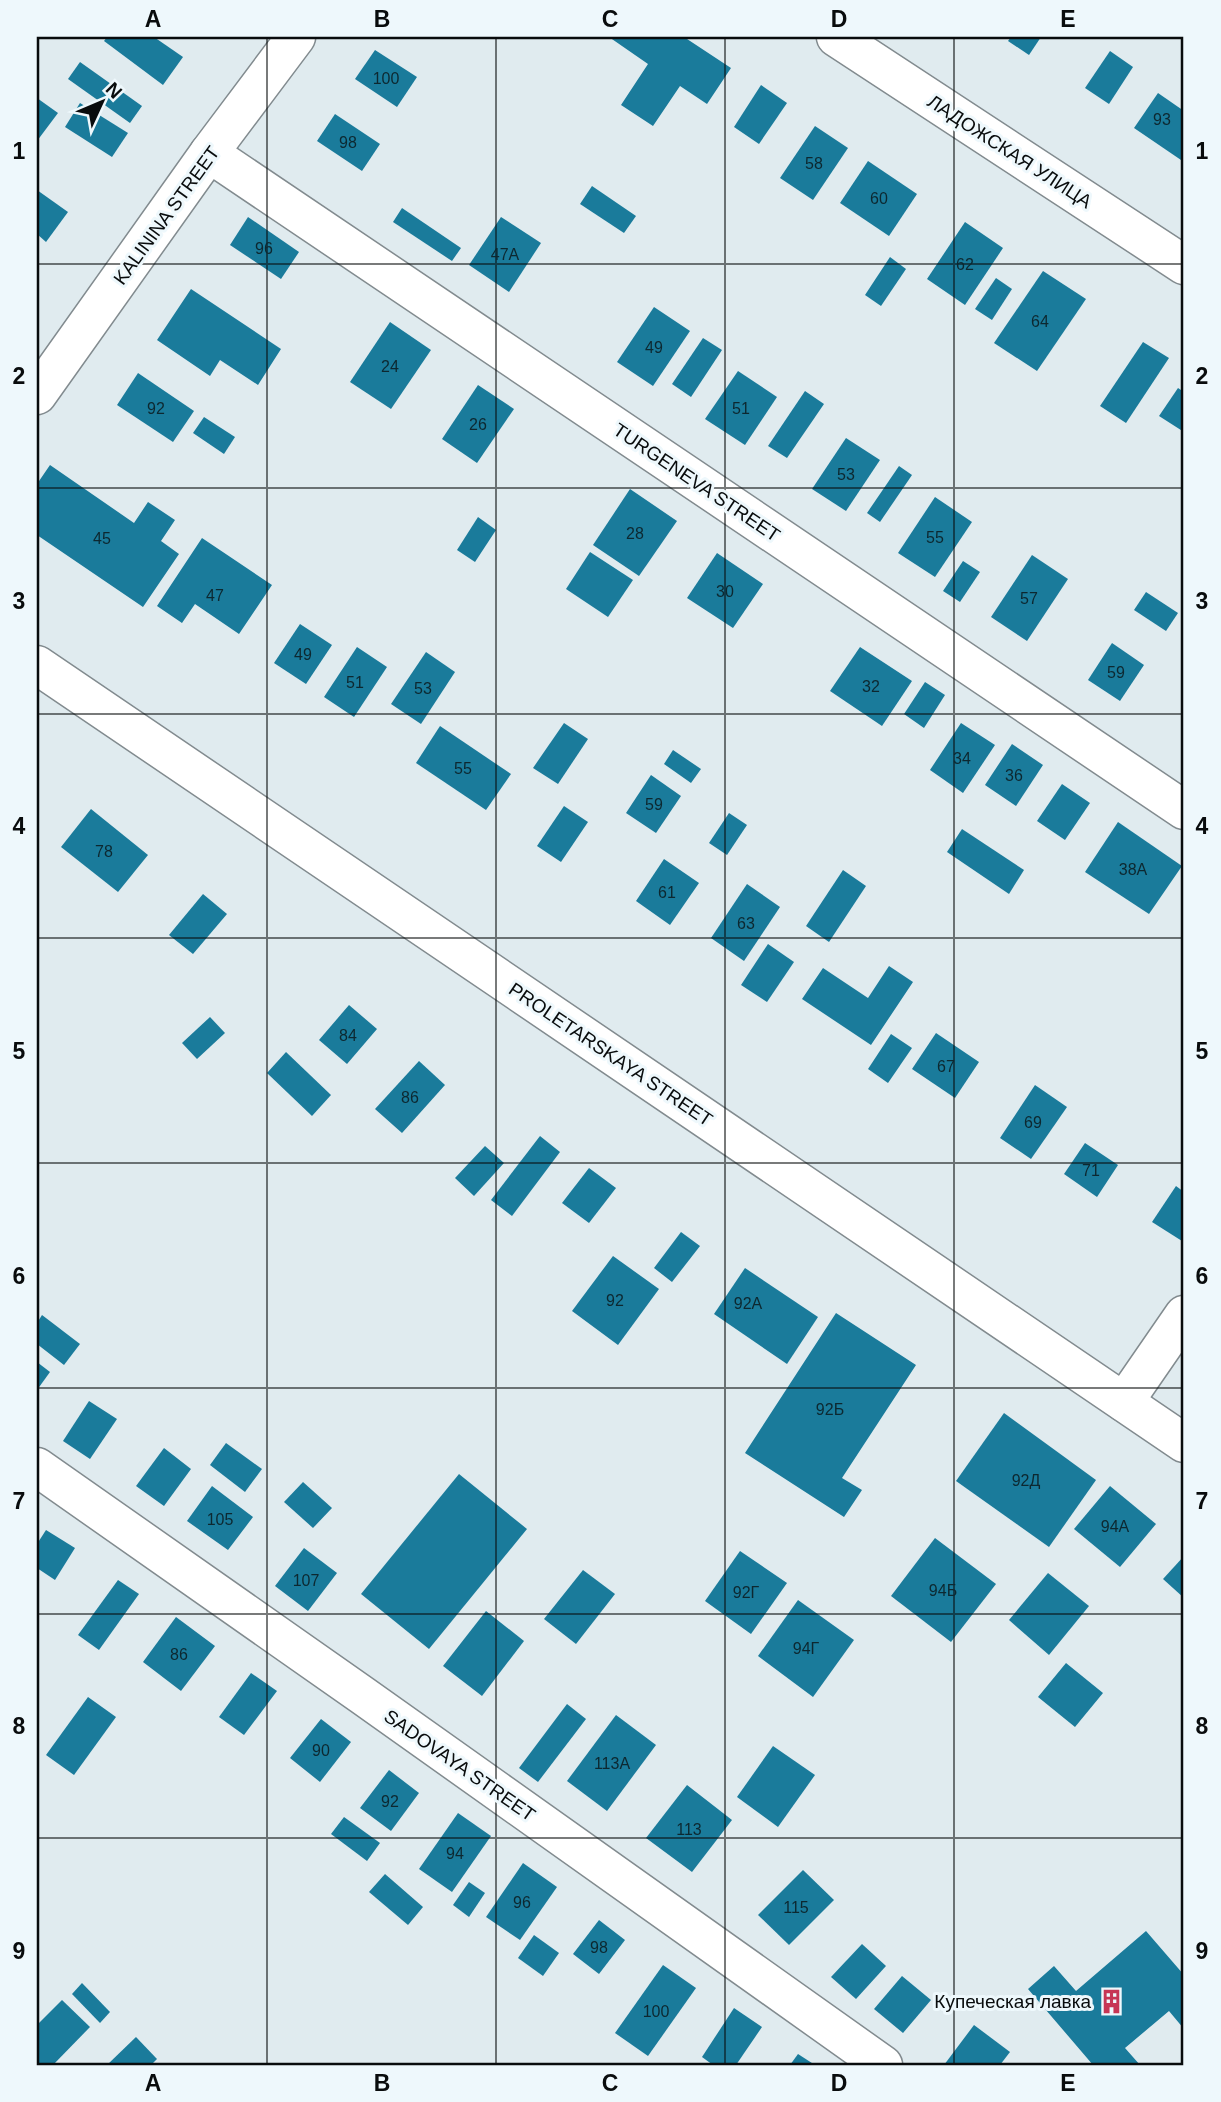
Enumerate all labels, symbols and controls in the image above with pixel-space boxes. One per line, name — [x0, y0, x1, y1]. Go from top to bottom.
text: A — [145, 6, 161, 32]
text: B — [374, 6, 390, 32]
text: C — [602, 6, 618, 32]
text: D — [831, 6, 847, 32]
text: E — [1060, 6, 1076, 32]
north arrow — [66, 66, 136, 136]
house number: 100 — [373, 70, 399, 87]
text: N — [102, 78, 126, 103]
street label: ЛАДОЖСКАЯ УЛИЦА — [924, 91, 1096, 212]
house number: 93 — [1153, 111, 1171, 128]
house number: 98 — [339, 134, 357, 151]
text: 1 — [13, 138, 26, 164]
text: 1 — [1196, 138, 1209, 164]
street label: KALININA STREET — [109, 142, 224, 289]
house number: 58 — [805, 155, 823, 172]
house number: 60 — [870, 190, 888, 207]
house number: 96 — [255, 240, 273, 257]
house number: 47А — [491, 246, 520, 263]
house number: 62 — [956, 256, 974, 273]
house number: 64 — [1031, 313, 1049, 330]
house number: 49 — [645, 339, 663, 356]
house number: 24 — [381, 358, 399, 375]
text: 2 — [13, 363, 25, 389]
text: 2 — [1196, 363, 1208, 389]
house number: 92 — [147, 400, 165, 417]
house number: 51 — [732, 400, 750, 417]
house number: 26 — [469, 416, 487, 433]
street label: TURGENEVA STREET — [610, 419, 784, 546]
house number: 53 — [837, 466, 855, 483]
house number: 28 — [626, 525, 644, 542]
house number: 55 — [926, 529, 944, 546]
house number: 45 — [93, 530, 111, 547]
house number: 30 — [716, 583, 734, 600]
house number: 47 — [206, 587, 224, 604]
text: 3 — [13, 588, 25, 614]
text: 3 — [1196, 588, 1208, 614]
house number: 57 — [1020, 590, 1038, 607]
house number: 49 — [294, 646, 312, 663]
house number: 59 — [1107, 664, 1125, 681]
house number: 51 — [346, 674, 364, 691]
house number: 32 — [862, 678, 880, 695]
house number: 53 — [414, 680, 432, 697]
house number: 34 — [953, 750, 971, 767]
house number: 55 — [454, 760, 472, 777]
house number: 36 — [1005, 767, 1023, 784]
house number: 59 — [645, 796, 663, 813]
text: 4 — [13, 813, 26, 839]
text: 4 — [1196, 813, 1209, 839]
house number: 78 — [95, 843, 113, 860]
house number: 38А — [1119, 861, 1148, 878]
house number: 61 — [658, 884, 676, 901]
house number: 63 — [737, 915, 755, 932]
street label: PROLETARSKAYA STREET — [505, 978, 717, 1131]
house number: 84 — [339, 1027, 357, 1044]
text: 5 — [13, 1038, 26, 1064]
text: 5 — [1196, 1038, 1209, 1064]
house number: 67 — [937, 1058, 955, 1075]
house number: 86 — [401, 1089, 419, 1106]
house number: 69 — [1024, 1114, 1042, 1131]
house number: 71 — [1082, 1162, 1100, 1179]
text: 6 — [13, 1263, 25, 1289]
text: 6 — [1196, 1263, 1208, 1289]
house number: 92 — [606, 1292, 624, 1309]
house number: 92А — [734, 1295, 763, 1312]
house number: 92Б — [816, 1401, 844, 1418]
house number: 92Д — [1012, 1472, 1040, 1489]
text: 7 — [13, 1488, 25, 1514]
text: 7 — [1196, 1488, 1208, 1514]
house number: 105 — [207, 1511, 233, 1528]
house number: 94А — [1101, 1518, 1130, 1535]
house number: 107 — [293, 1572, 319, 1589]
house number: 94Б — [929, 1582, 957, 1599]
house number: 92Г — [733, 1584, 760, 1601]
house number: 94Г — [793, 1640, 820, 1657]
house number: 86 — [170, 1646, 188, 1663]
street label: SADOVAYA STREET — [380, 1705, 540, 1826]
text: 8 — [13, 1713, 26, 1739]
text: 8 — [1196, 1713, 1209, 1739]
house number: 90 — [312, 1742, 330, 1759]
house number: 113А — [594, 1755, 630, 1772]
house number: 92 — [381, 1793, 399, 1810]
house number: 113 — [676, 1821, 702, 1838]
house number: 94 — [446, 1845, 464, 1862]
house number: 96 — [513, 1894, 531, 1911]
house number: 115 — [783, 1899, 809, 1916]
text: 9 — [13, 1938, 25, 1964]
text: 9 — [1196, 1938, 1208, 1964]
house number: 98 — [590, 1939, 608, 1956]
building icon: Купеческая лавка — [1097, 1987, 1125, 2015]
place label: Купеческая лавка — [934, 1991, 1091, 2012]
house number: 100 — [643, 2003, 669, 2020]
text: A — [145, 2070, 161, 2096]
text: B — [374, 2070, 390, 2096]
text: C — [602, 2070, 618, 2096]
text: D — [831, 2070, 847, 2096]
text: E — [1060, 2070, 1076, 2096]

